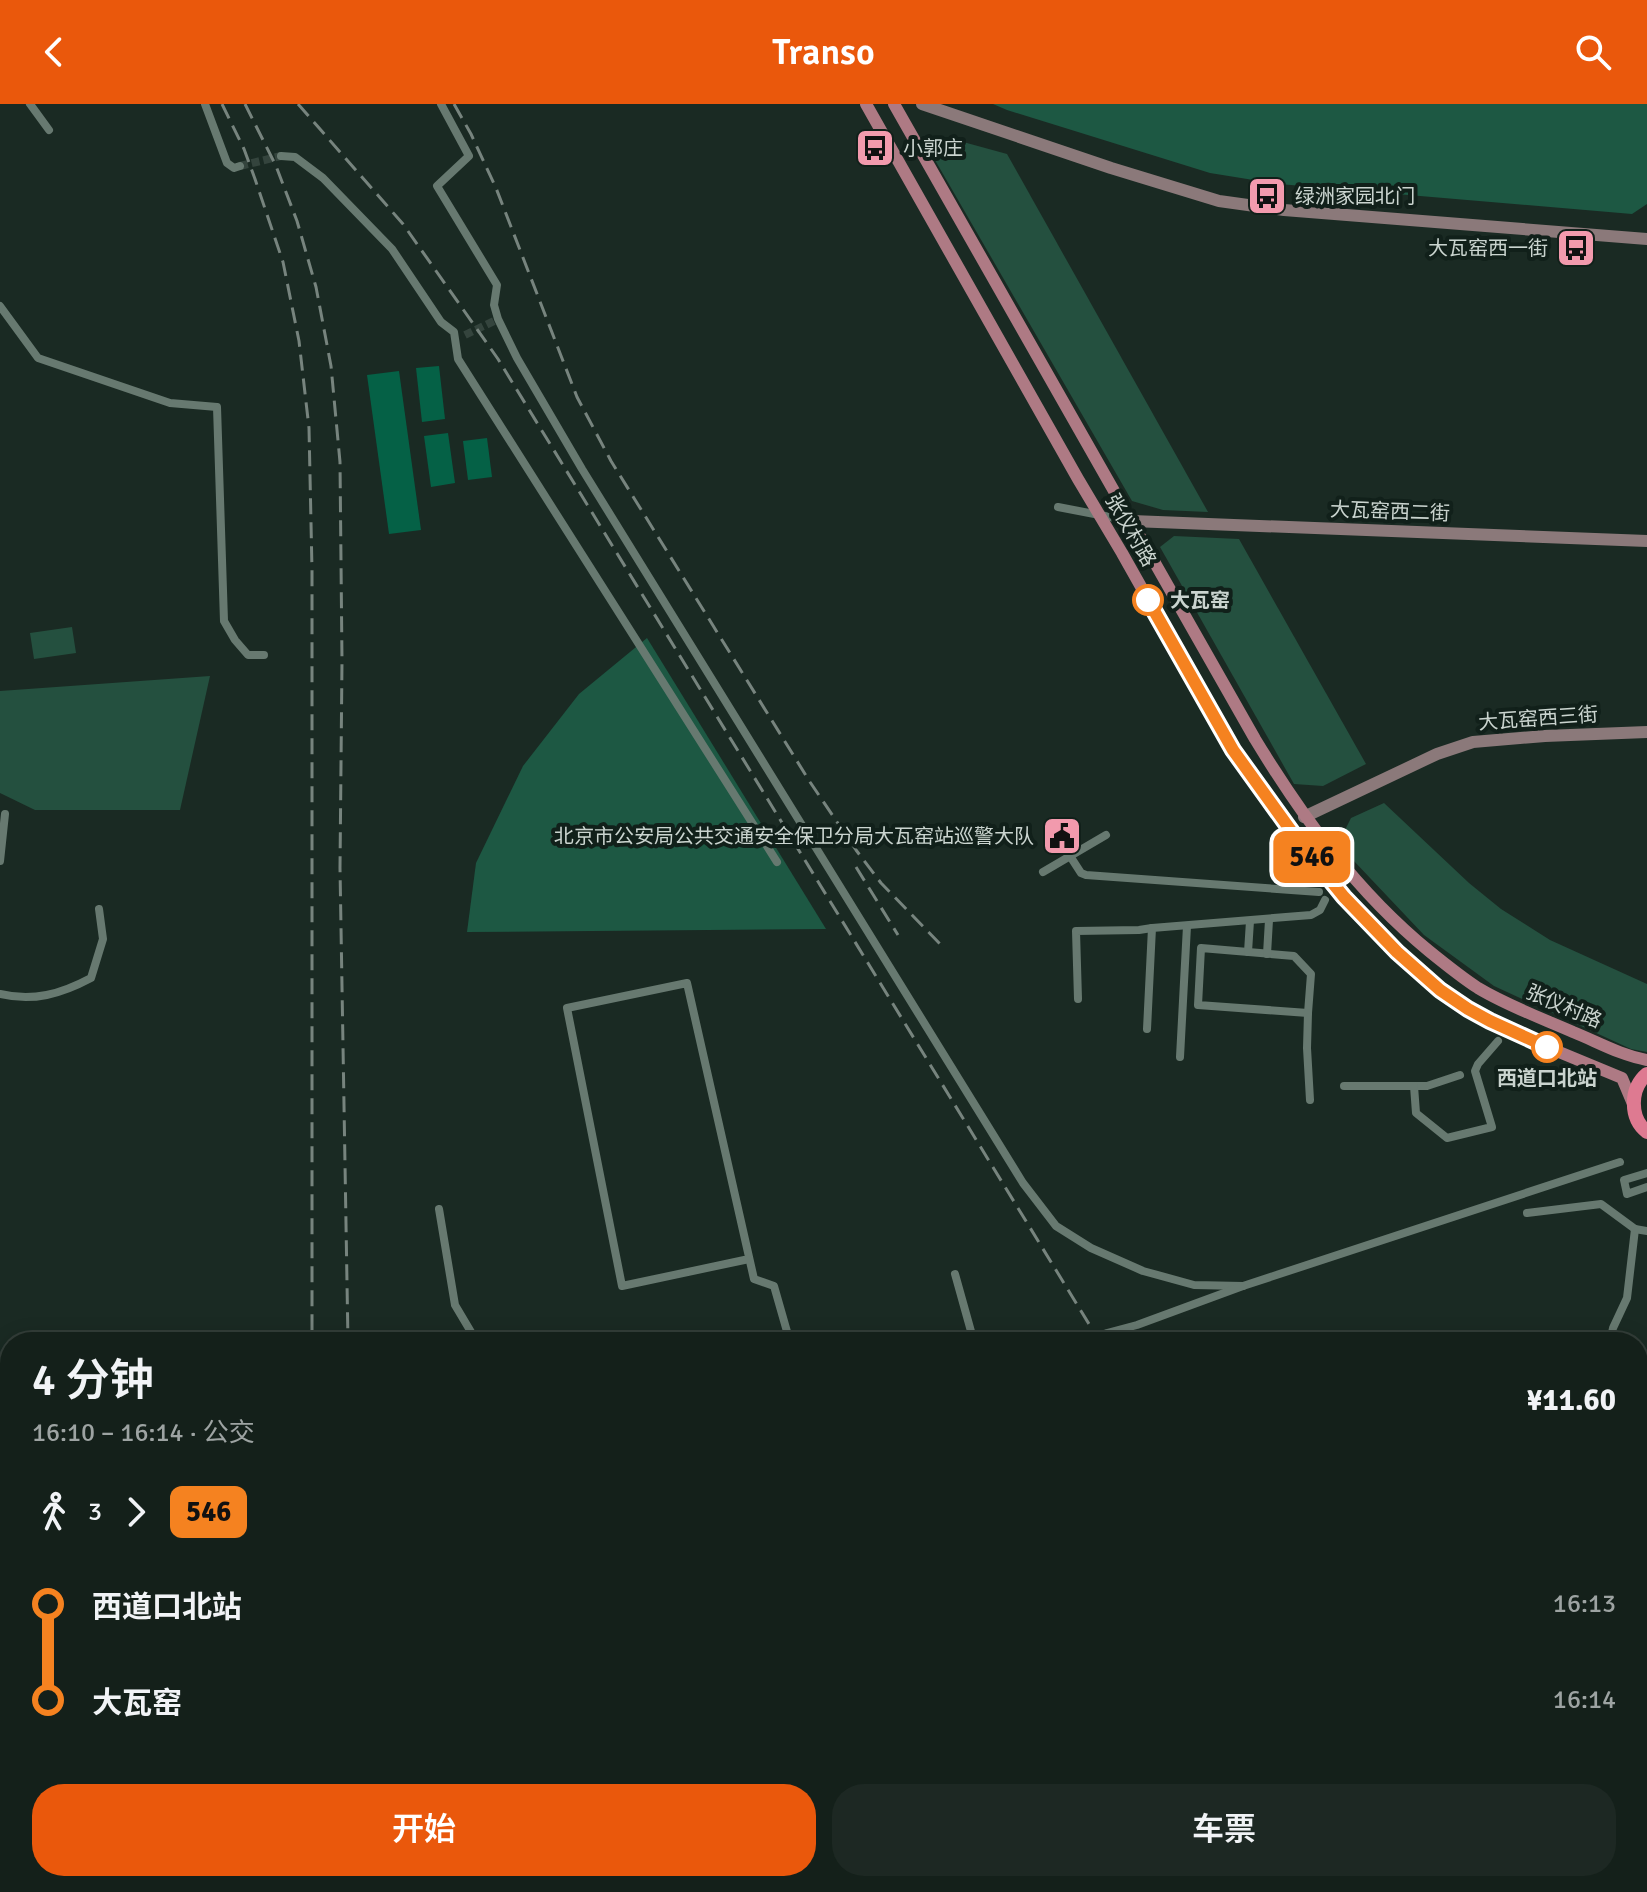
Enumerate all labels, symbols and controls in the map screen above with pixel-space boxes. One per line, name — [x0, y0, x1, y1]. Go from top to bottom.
icon: back — [32, 30, 76, 74]
text: Transo — [772, 30, 875, 75]
icon: search — [1571, 30, 1615, 74]
bus stop icon: 小郭庄 — [854, 127, 896, 169]
place label: 小郭庄 — [903, 136, 963, 161]
bus stop icon: 绿洲家园北门 — [1246, 175, 1288, 217]
place label: 绿洲家园北门 — [1295, 184, 1415, 209]
bus stop icon: 大瓦窑西一街 — [1555, 227, 1597, 269]
place label: 大瓦窑西一街 — [1428, 236, 1548, 261]
street label: 张仪村路 — [1100, 489, 1161, 571]
street label: 大瓦窑西二街 — [1330, 497, 1450, 526]
marker: 大瓦窑 — [1133, 585, 1163, 615]
place label: 大瓦窑 — [1170, 588, 1230, 613]
street label: 大瓦窑西三街 — [1477, 702, 1599, 735]
public building icon: 北京市公安局公共交通安全保卫分局大瓦窑站巡警大队 — [1041, 815, 1083, 857]
place label: 北京市公安局公共交通安全保卫分局大瓦窑站巡警大队 — [554, 824, 1034, 849]
line badge: 546 — [1266, 831, 1358, 883]
text: 546 — [1289, 840, 1335, 874]
street label: 张仪村路 — [1522, 979, 1606, 1034]
marker: 西道口北站 — [1532, 1032, 1562, 1062]
place label: 西道口北站 — [1497, 1066, 1597, 1091]
text: 4 分钟 — [32, 1354, 153, 1408]
text: ¥11.60 — [1526, 1382, 1616, 1419]
text: 16:10 – 16:14 · 公交 — [32, 1417, 255, 1449]
icon: walk — [32, 1490, 76, 1534]
icon: forward — [114, 1490, 158, 1534]
text: 546 — [186, 1495, 231, 1529]
text: 3 — [88, 1496, 102, 1528]
text: 16:13 — [1553, 1588, 1616, 1620]
text: 西道口北站 — [92, 1589, 242, 1626]
text: 16:14 — [1553, 1684, 1616, 1716]
text: 大瓦窑 — [92, 1685, 182, 1722]
button: 开始 — [32, 1784, 816, 1876]
button: 车票 — [832, 1784, 1616, 1876]

